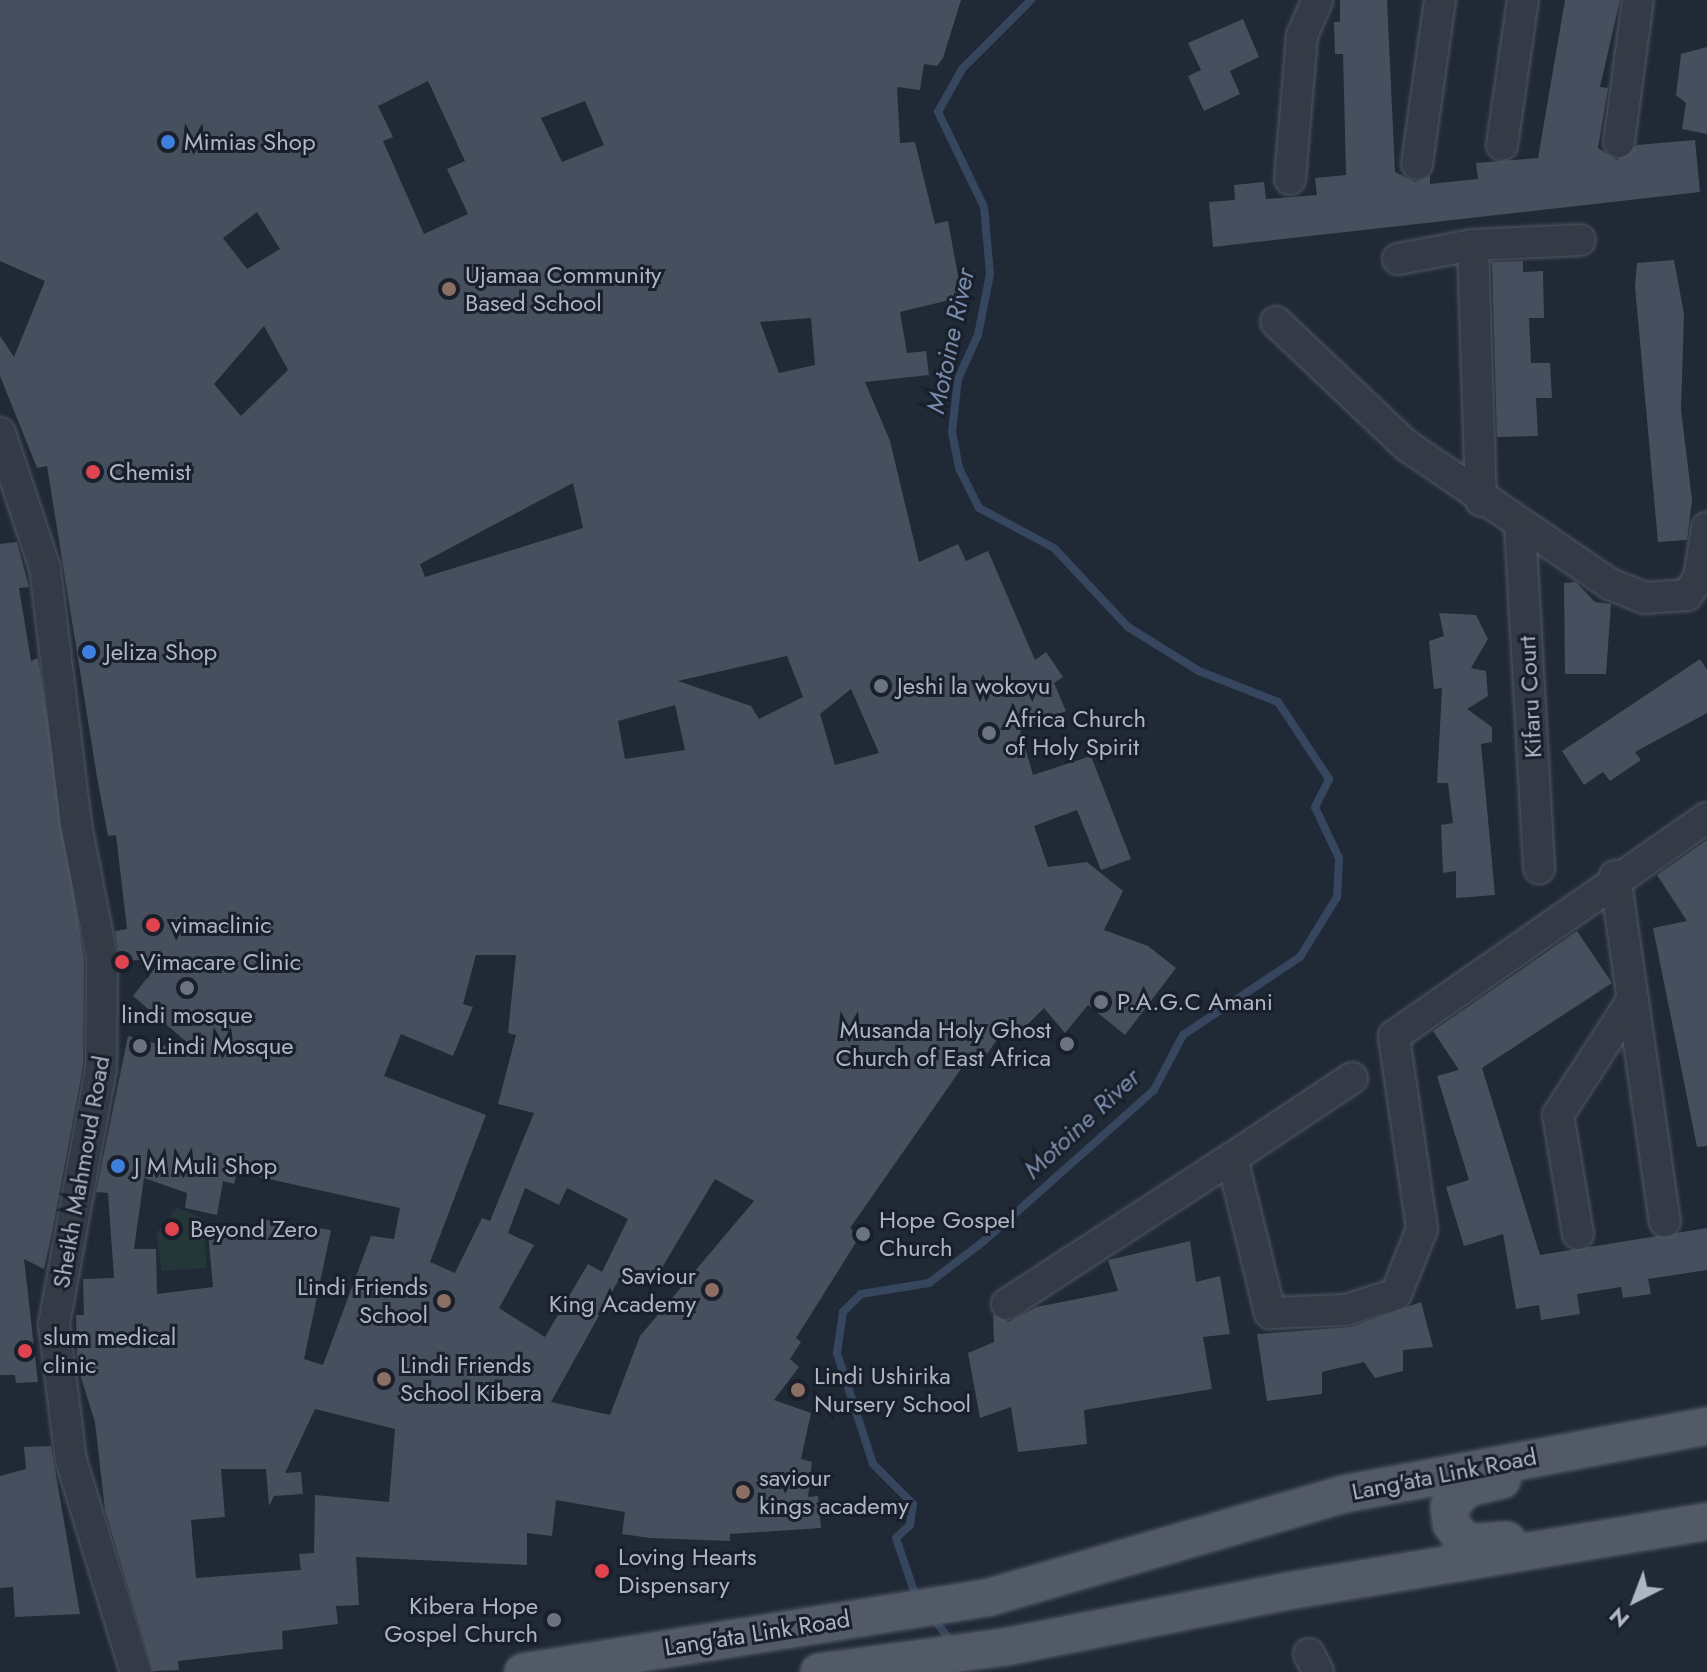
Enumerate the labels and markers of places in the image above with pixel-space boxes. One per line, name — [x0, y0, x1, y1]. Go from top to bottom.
place label: Mimias Shop — [184, 128, 316, 156]
marker: Mimias Shop — [159, 133, 177, 151]
place label: Ujamaa Community Based School — [465, 261, 661, 317]
marker: Ujamaa Community Based School — [440, 280, 458, 298]
place label: Chemist — [109, 458, 191, 486]
marker: Chemist — [84, 463, 102, 481]
place label: Jeliza Shop — [105, 638, 217, 666]
marker: Jeliza Shop — [80, 643, 98, 661]
place label: Jeshi la wokovu — [897, 672, 1050, 700]
marker: Jeshi la wokovu — [872, 677, 890, 695]
place label: Africa Church of Holy Spirit — [1005, 705, 1146, 761]
marker: Africa Church of Holy Spirit — [980, 724, 998, 742]
place label: vimaclinic — [171, 911, 272, 939]
marker: vimaclinic — [142, 914, 164, 936]
place label: Vimacare Clinic — [140, 948, 301, 976]
marker: Vimacare Clinic — [111, 951, 133, 973]
marker: lindi mosque — [178, 979, 196, 997]
place label: P.A.G.C Amani — [1117, 988, 1273, 1016]
marker: P.A.G.C Amani — [1092, 993, 1110, 1011]
place label: lindi mosque — [121, 1001, 253, 1029]
place label: Musanda Holy Ghost Church of East Africa — [835, 1016, 1051, 1072]
place label: Lindi Mosque — [156, 1032, 294, 1060]
marker: Musanda Holy Ghost Church of East Africa — [1058, 1035, 1076, 1053]
marker: Lindi Mosque — [131, 1037, 149, 1055]
place label: J M Muli Shop — [134, 1152, 277, 1180]
marker: J M Muli Shop — [109, 1157, 127, 1175]
place label: Hope Gospel Church — [879, 1206, 1015, 1262]
place label: Beyond Zero — [190, 1215, 318, 1243]
marker: Beyond Zero — [161, 1218, 183, 1240]
marker: Hope Gospel Church — [854, 1225, 872, 1243]
place label: Saviour King Academy — [549, 1262, 696, 1318]
place label: Lindi Friends School — [297, 1273, 428, 1329]
marker: Saviour King Academy — [703, 1281, 721, 1299]
marker: Lindi Friends School — [435, 1292, 453, 1310]
place label: slum medical clinic — [43, 1323, 176, 1379]
marker: slum medical clinic — [14, 1340, 36, 1362]
place label: Lindi Friends School Kibera — [400, 1351, 542, 1407]
place label: Lindi Ushirika Nursery School — [814, 1362, 971, 1418]
marker: Lindi Friends School Kibera — [375, 1370, 393, 1388]
marker: Lindi Ushirika Nursery School — [789, 1381, 807, 1399]
place label: saviour kings academy — [759, 1464, 909, 1520]
marker: saviour kings academy — [734, 1483, 752, 1501]
place label: Loving Hearts Dispensary — [618, 1543, 757, 1599]
marker: Loving Hearts Dispensary — [593, 1562, 611, 1580]
place label: Kibera Hope Gospel Church — [384, 1592, 538, 1648]
marker: Kibera Hope Gospel Church — [545, 1611, 563, 1629]

